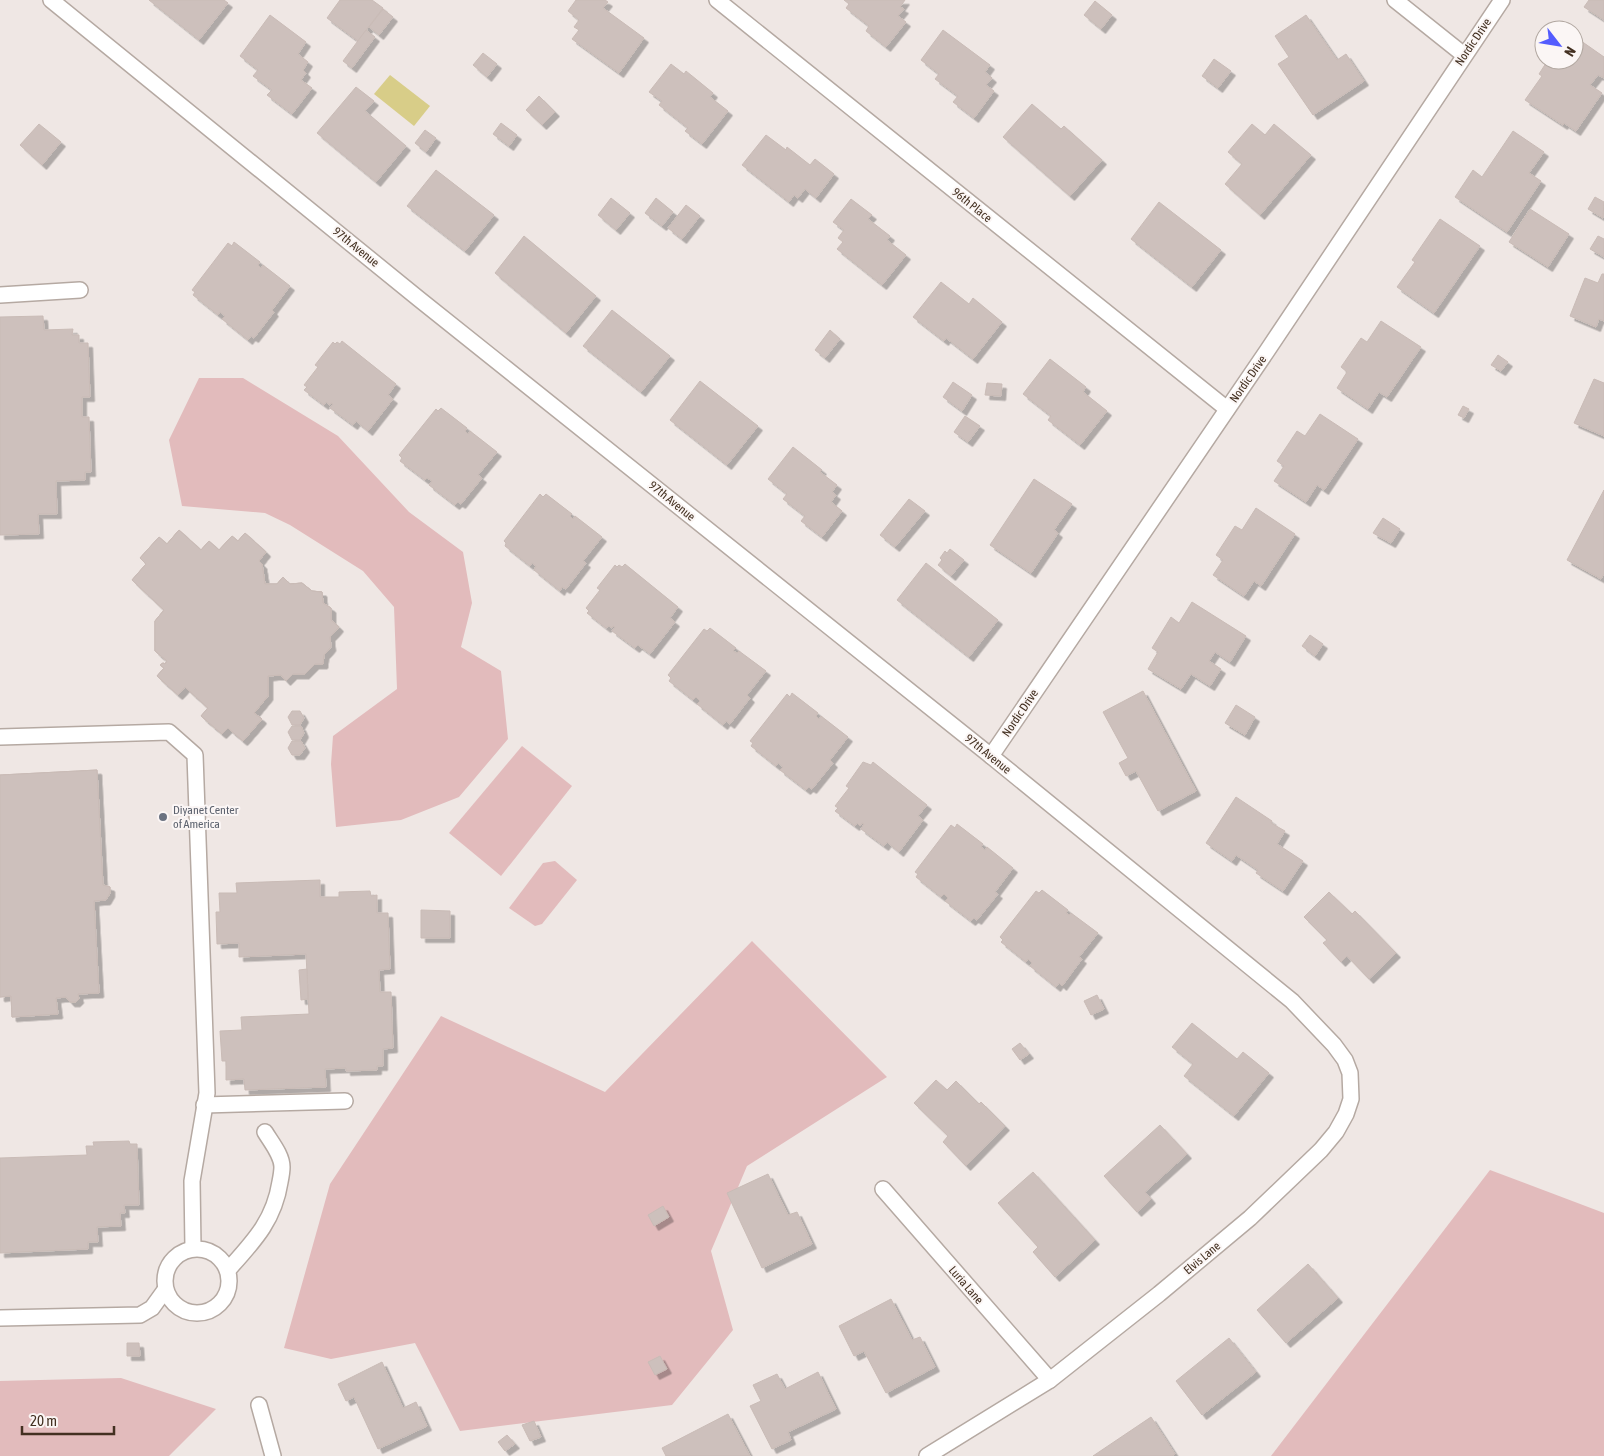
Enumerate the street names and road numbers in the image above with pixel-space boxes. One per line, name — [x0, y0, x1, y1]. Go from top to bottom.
street label: Nordic Drive — [1452, 16, 1494, 68]
street label: 96th Place — [949, 185, 995, 225]
street label: 97th Avenue — [330, 224, 382, 270]
street label: Nordic Drive — [1227, 353, 1269, 405]
street label: 97th Avenue — [646, 478, 698, 524]
street label: Nordic Drive — [999, 687, 1041, 739]
street label: 97th Avenue — [962, 731, 1014, 777]
street label: Elvis Lane — [1181, 1239, 1223, 1277]
street label: Luria Lane — [946, 1263, 986, 1307]

